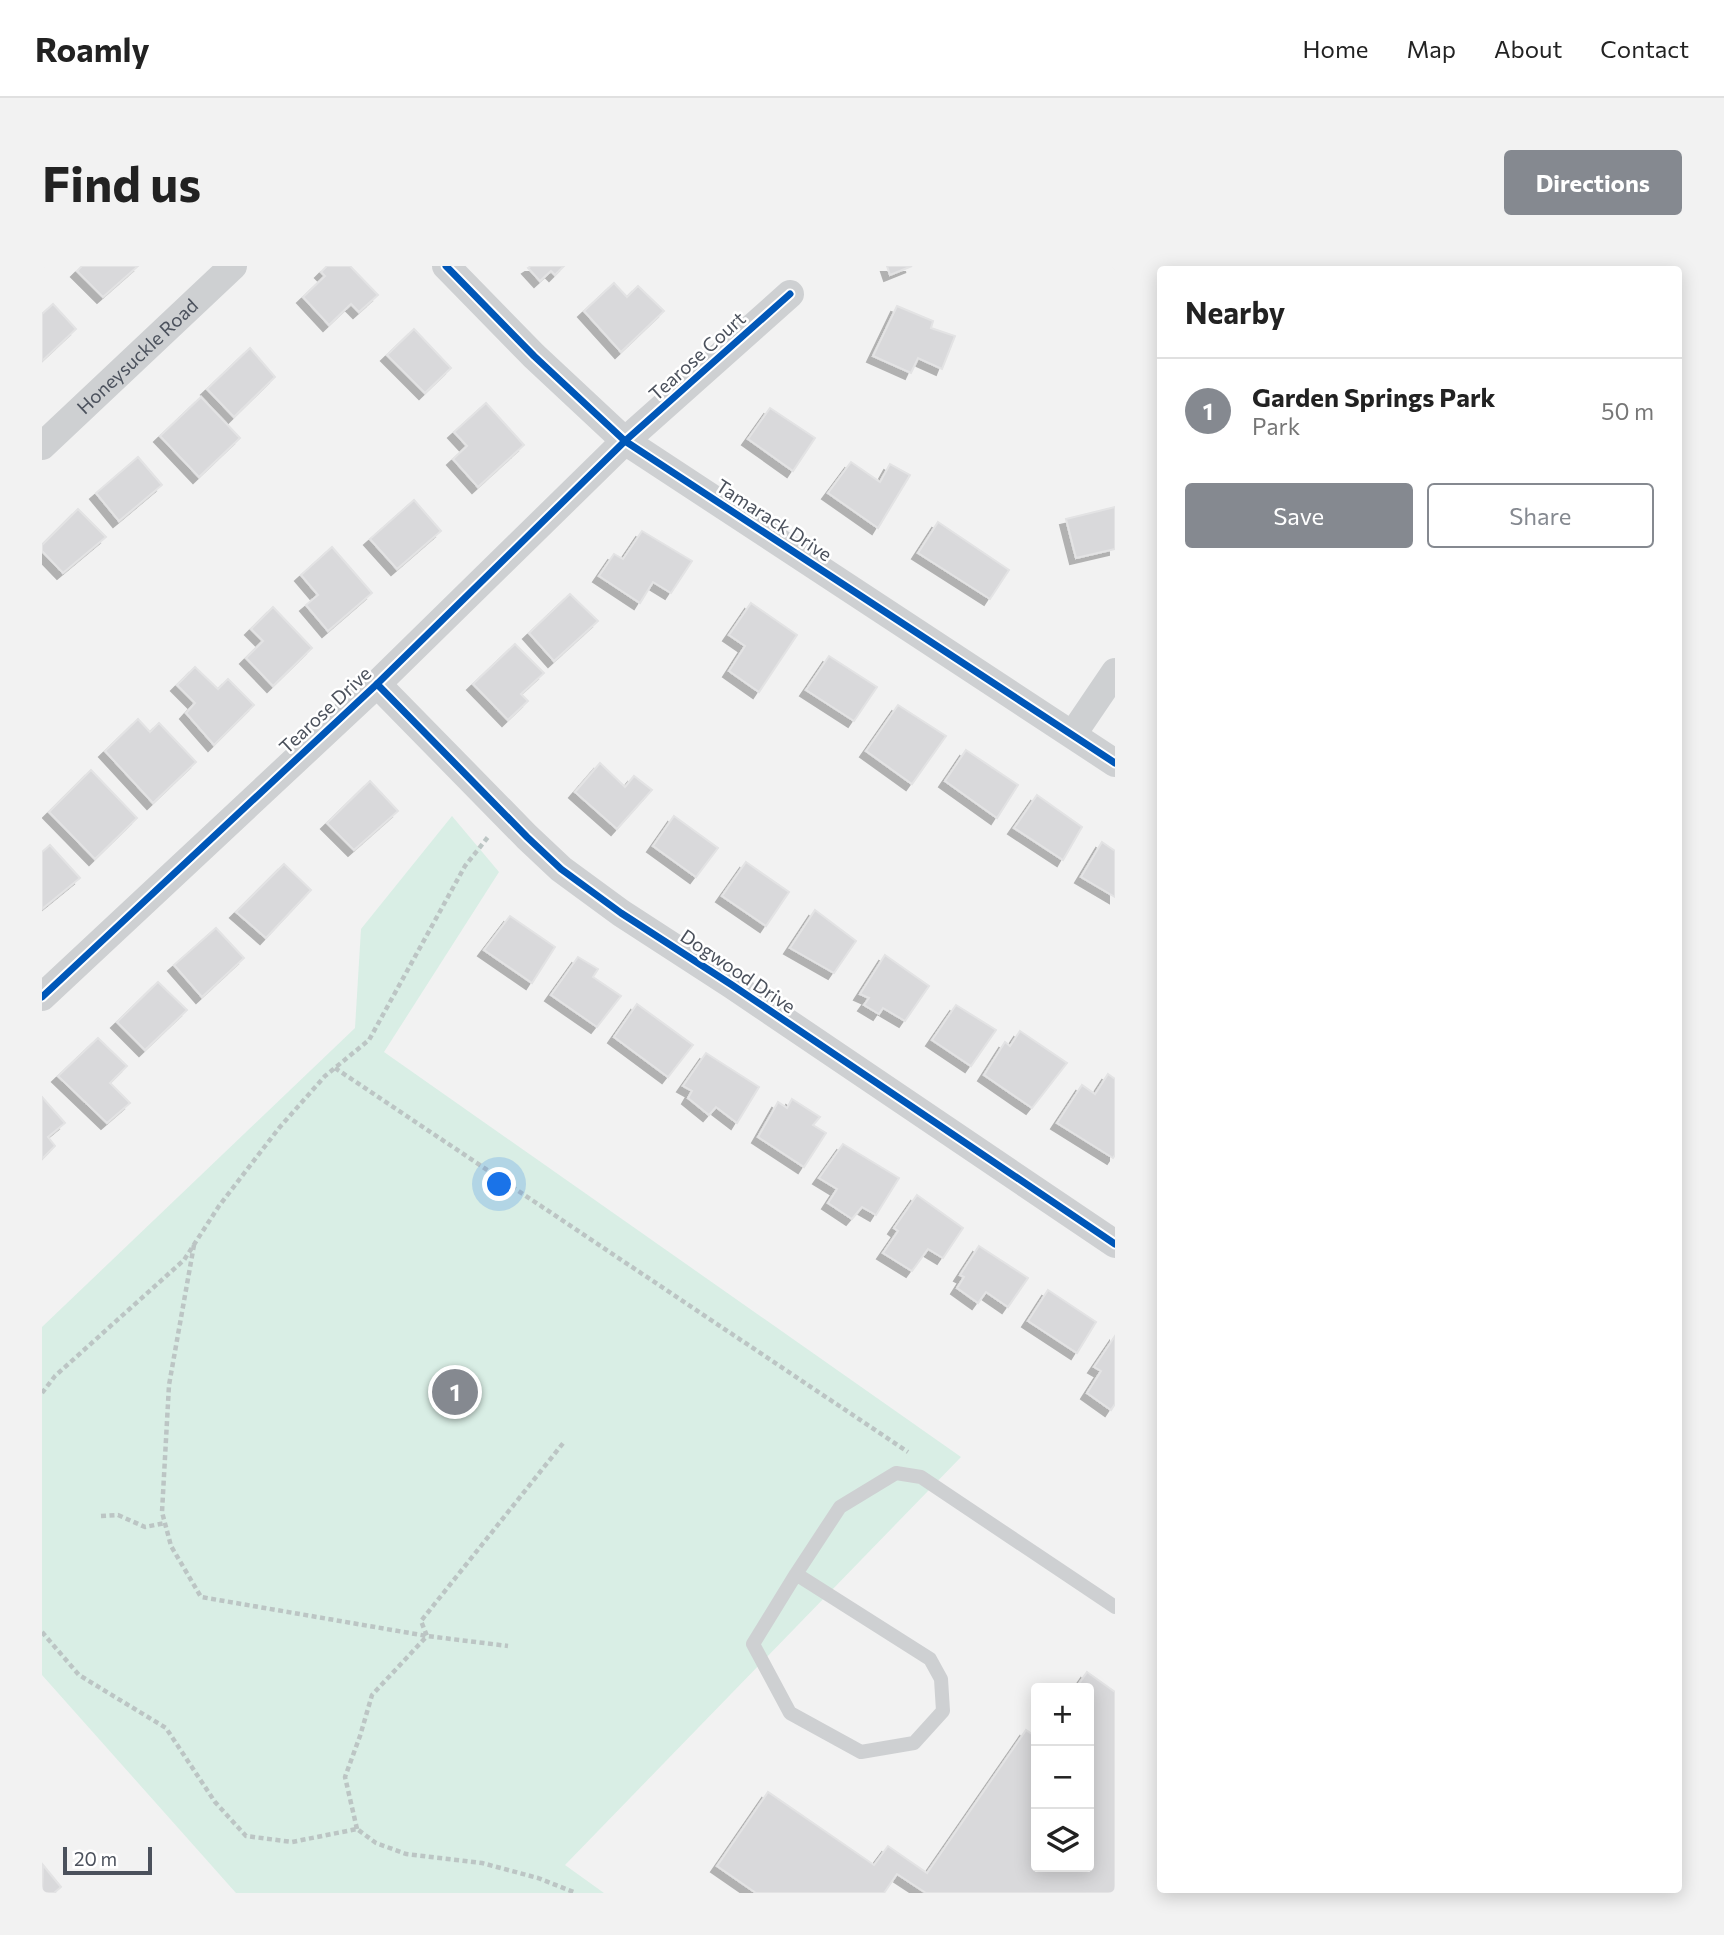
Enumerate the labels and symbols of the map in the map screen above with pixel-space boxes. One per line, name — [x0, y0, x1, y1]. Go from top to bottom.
street label: Honeysuckle Road — [72, 293, 202, 418]
street label: Tearose Court — [644, 306, 750, 405]
street label: Tamarack Drive — [712, 474, 837, 566]
street label: Tearose Drive — [274, 661, 375, 758]
street label: Dogwood Drive — [676, 924, 800, 1018]
your location — [482, 1167, 516, 1201]
pin: 1 — [432, 1366, 478, 1418]
scale bar — [63, 1844, 152, 1876]

